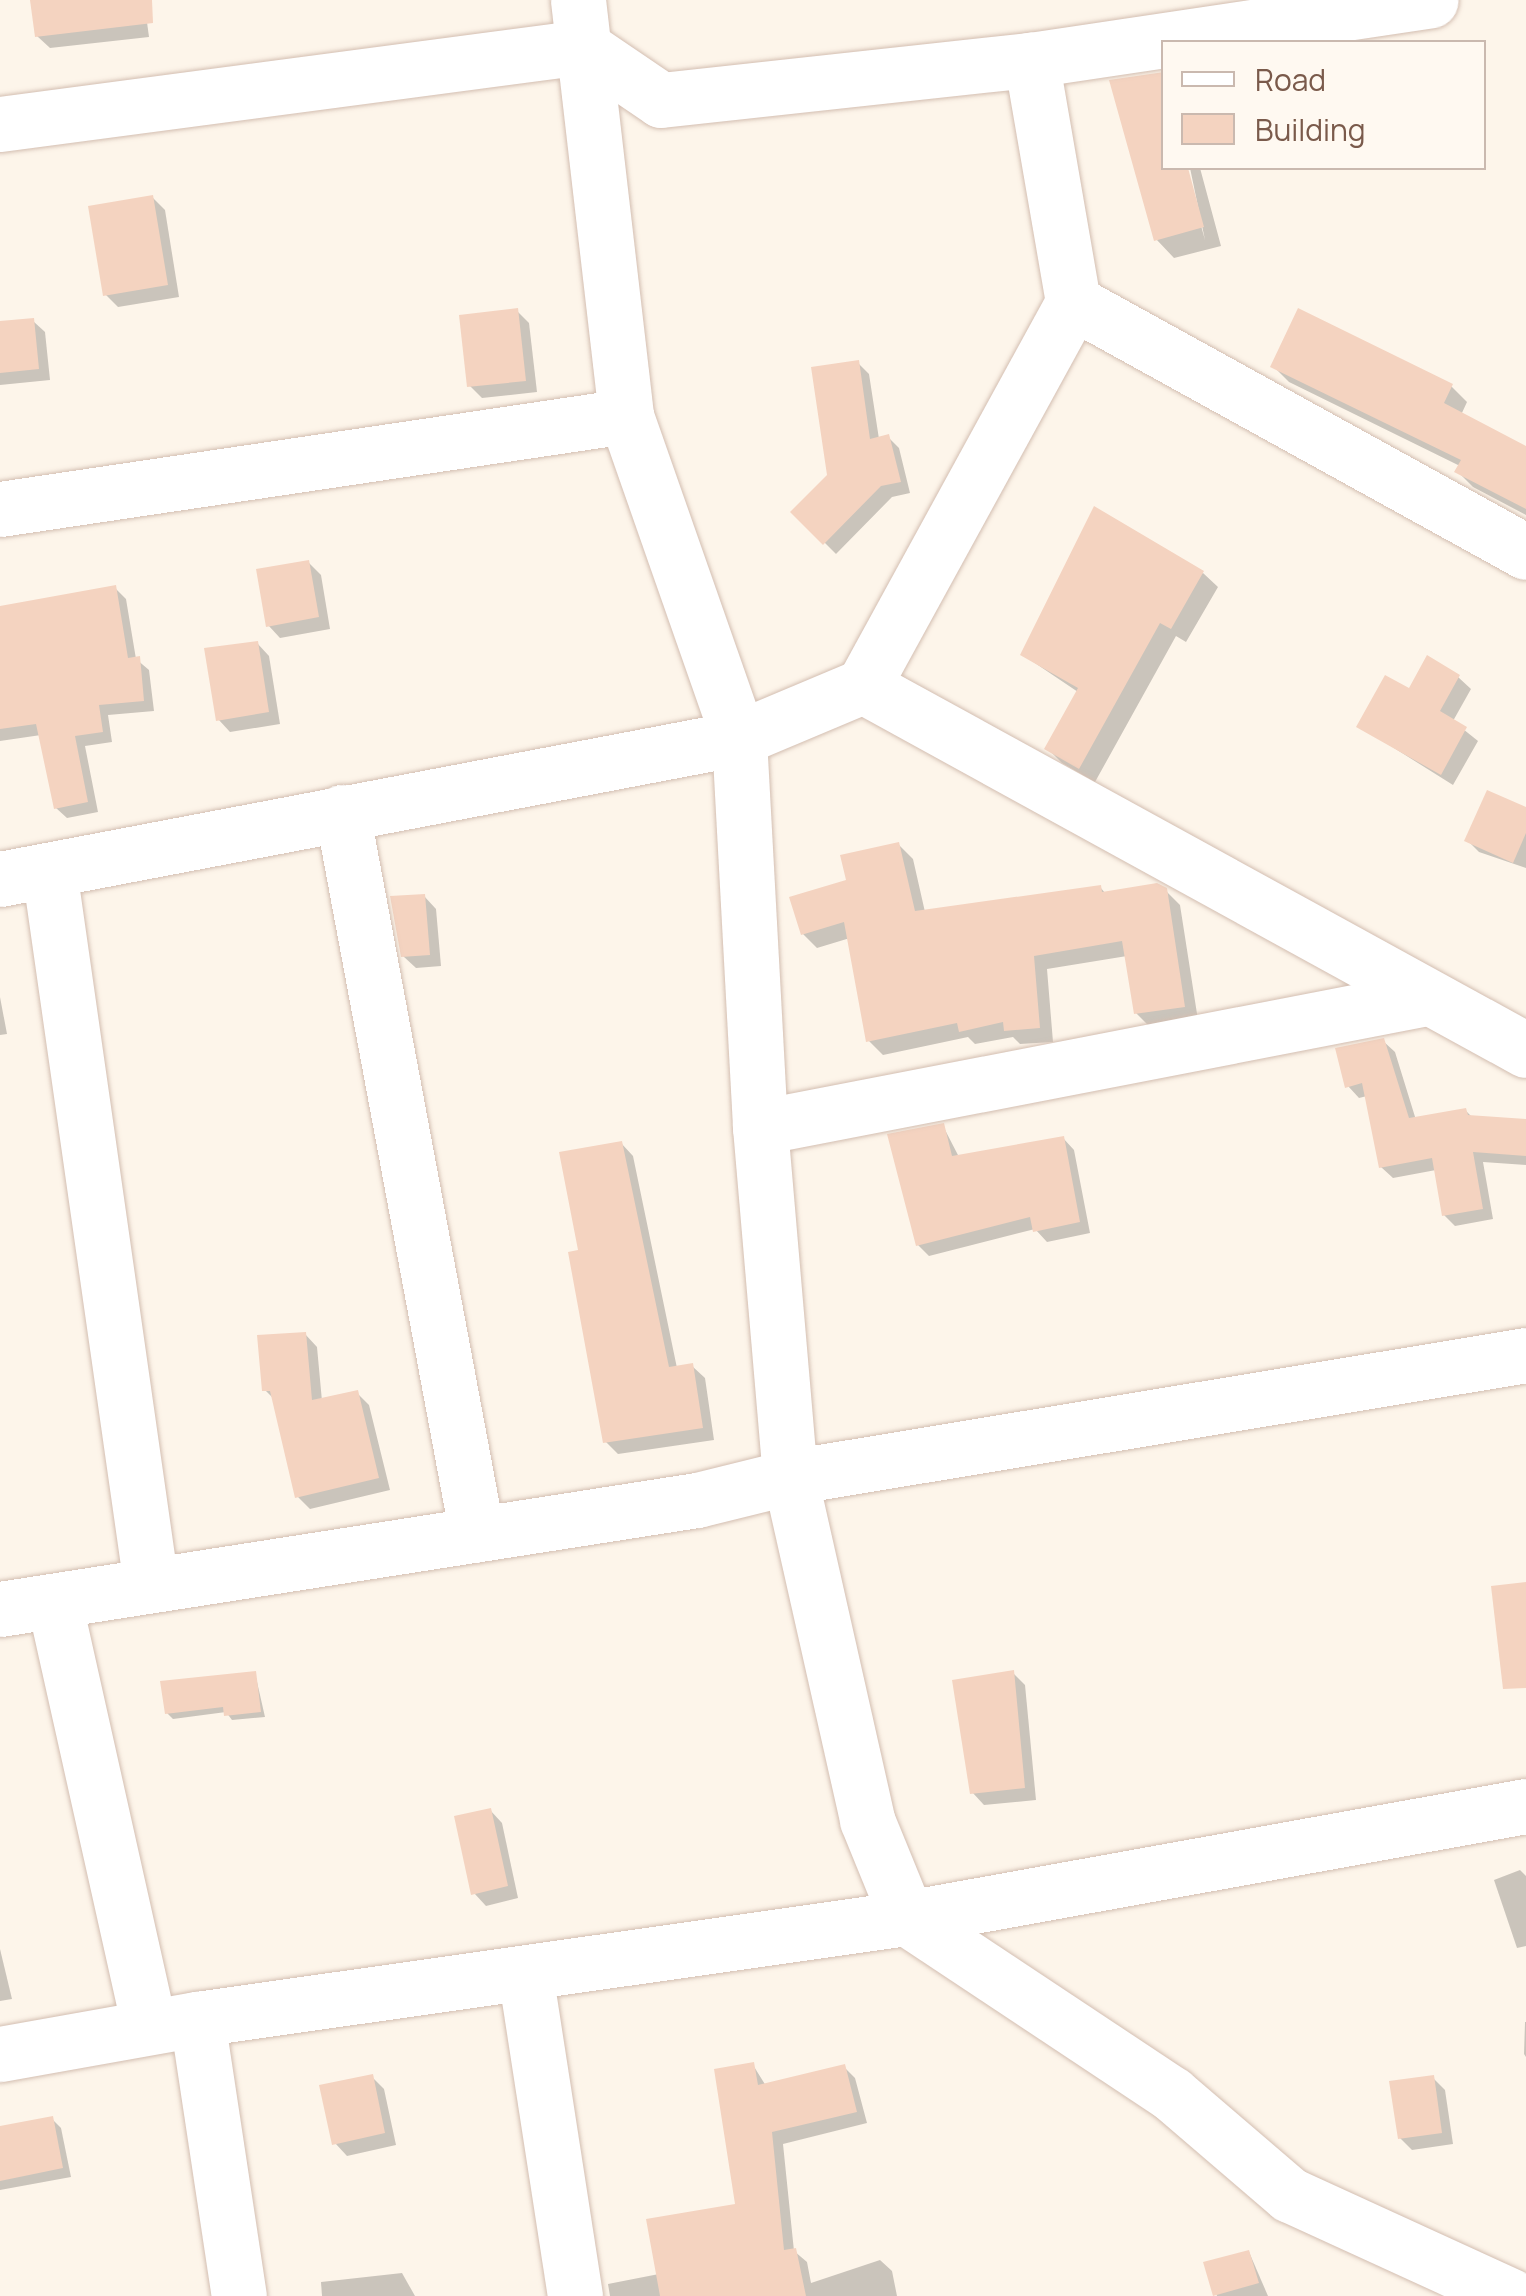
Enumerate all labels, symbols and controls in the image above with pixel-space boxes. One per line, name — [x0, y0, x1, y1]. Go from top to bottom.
legend — [1161, 40, 1486, 170]
text: Road — [1255, 59, 1326, 100]
text: Building — [1255, 109, 1366, 150]

